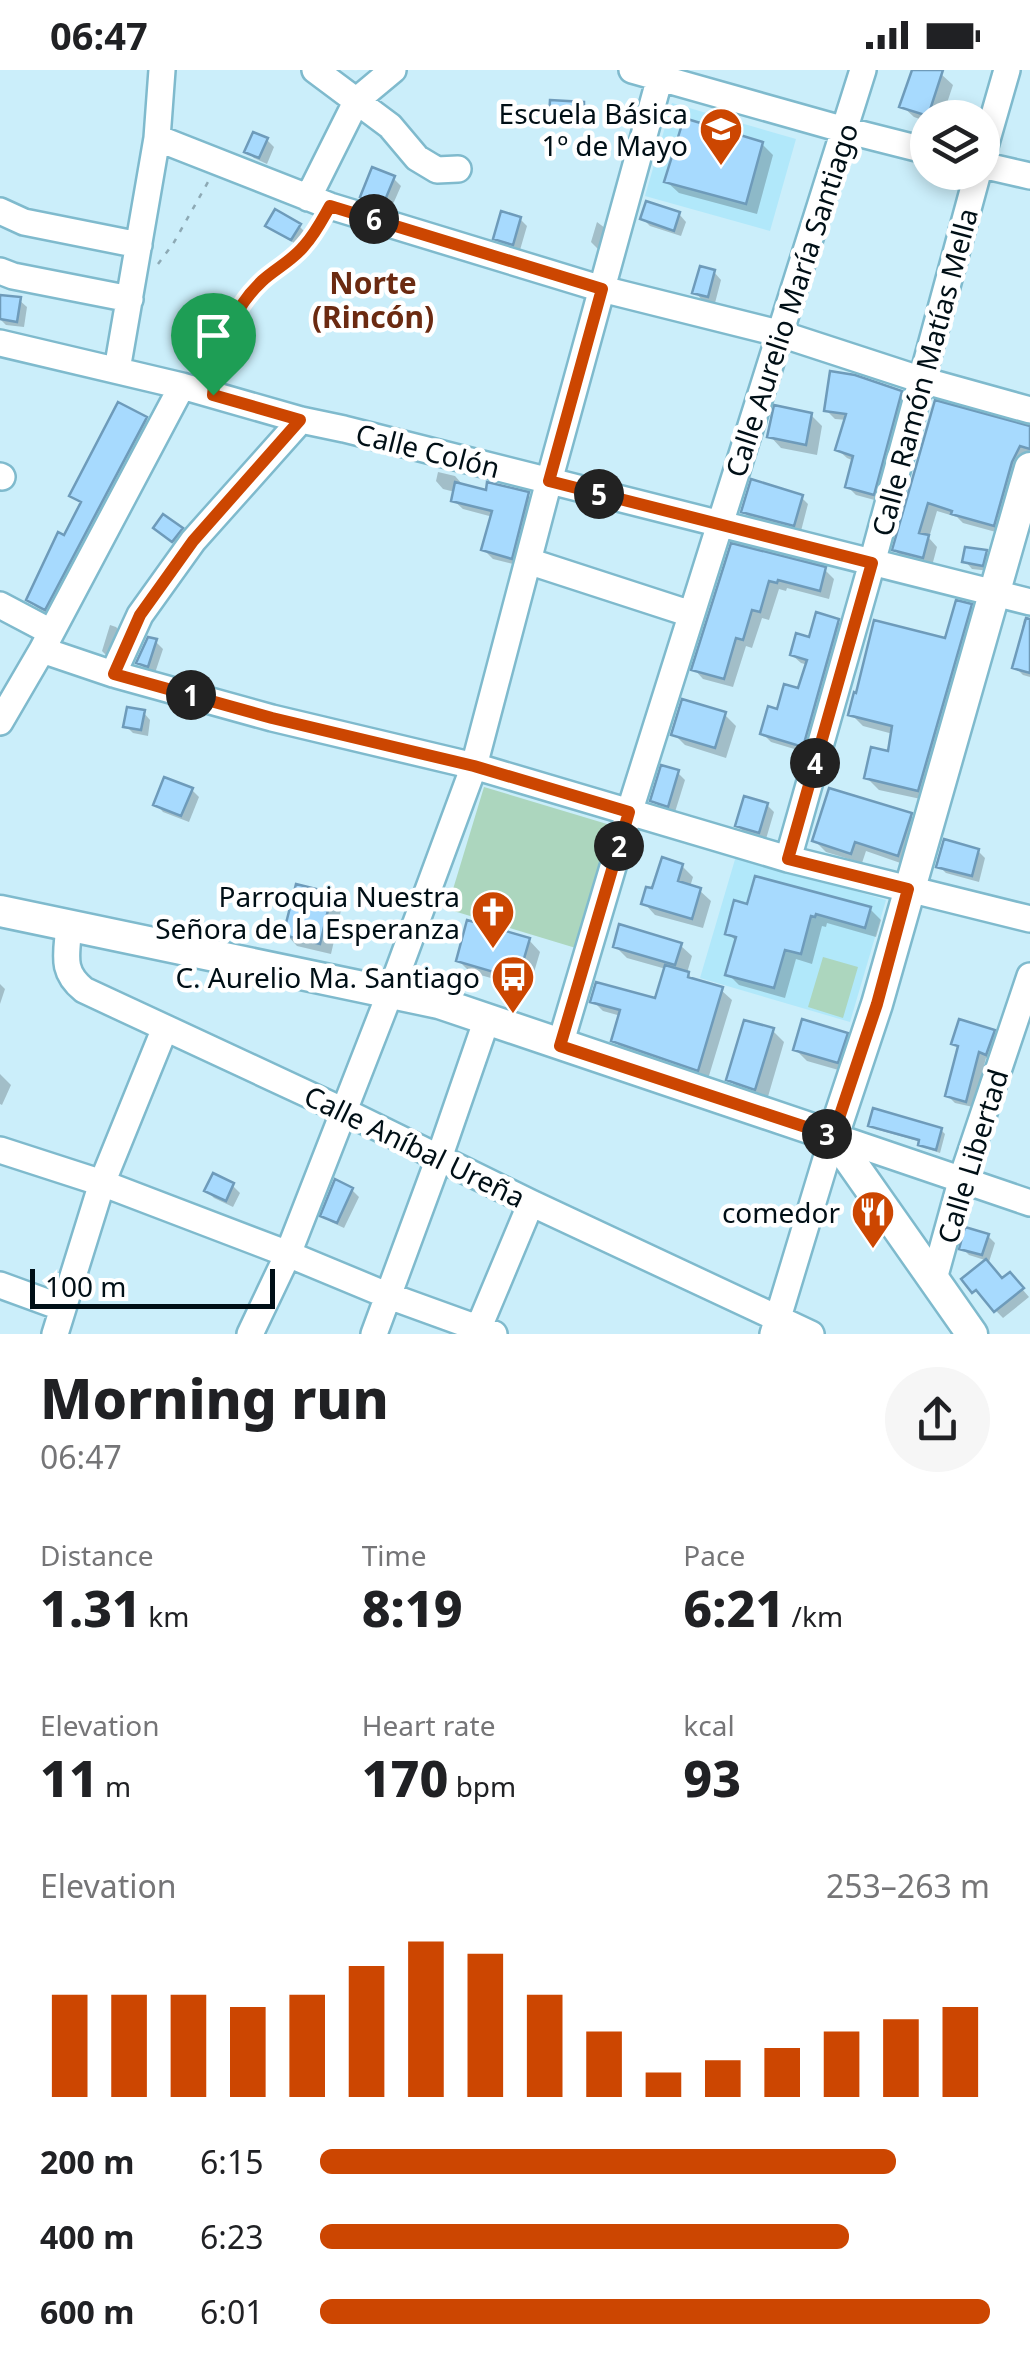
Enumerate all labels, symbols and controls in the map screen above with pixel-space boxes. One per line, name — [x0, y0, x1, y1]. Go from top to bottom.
text: 06:47 — [50, 9, 148, 61]
place label: Escuela Básica 1º de Mayo — [499, 94, 688, 164]
map controls — [910, 100, 1000, 190]
button: layers — [910, 100, 1000, 190]
school or university icon: Escuela Básica 1º de Mayo — [698, 106, 744, 167]
street label: Calle Aurelio María Santiago — [716, 118, 866, 482]
pin: 6 — [349, 194, 399, 244]
text: 6 — [366, 200, 382, 238]
street label: Calle Ramón Matías Mella — [862, 204, 986, 540]
district label: Norte (Rincón) — [312, 262, 434, 337]
pin — [171, 293, 256, 396]
icon: arrive — [186, 308, 241, 363]
street label: Calle Colón — [352, 414, 504, 486]
pin: 5 — [574, 469, 624, 519]
text: 5 — [591, 475, 607, 513]
pin: 1 — [166, 670, 216, 720]
text: 1 — [183, 676, 199, 714]
pin: 4 — [790, 738, 840, 788]
text: 4 — [807, 744, 823, 782]
pin: 2 — [594, 821, 644, 871]
text: 2 — [611, 827, 627, 865]
place label: Parroquia Nuestra Señora de la Esperanza — [155, 877, 460, 947]
church icon: Parroquia Nuestra Señora de la Esperanza — [470, 889, 516, 950]
bus stop icon: C. Aurelio Ma. Santiago — [490, 954, 536, 1015]
place label: C. Aurelio Ma. Santiago — [175, 958, 480, 996]
street label: Calle Libertad — [927, 1064, 1017, 1248]
street label: Calle Aníbal Ureña — [298, 1076, 532, 1216]
pin: 3 — [802, 1109, 852, 1159]
text: 3 — [819, 1115, 835, 1153]
restaurant icon: comedor — [850, 1189, 896, 1250]
place label: comedor — [722, 1193, 840, 1231]
scale bar — [30, 1264, 275, 1308]
text: 100 m — [45, 1267, 127, 1305]
text: Morning run — [40, 1360, 389, 1435]
button: share — [885, 1367, 990, 1472]
text: 06:47 — [40, 1435, 122, 1478]
text: Distance — [40, 1536, 153, 1574]
text: Time — [362, 1536, 426, 1574]
text: Pace — [683, 1536, 745, 1574]
text: 1.31 — [40, 1574, 141, 1642]
text: 8:19 — [362, 1574, 463, 1642]
text: 6:21 — [683, 1574, 784, 1642]
text: km — [141, 1597, 189, 1635]
text: /km — [784, 1597, 843, 1635]
text: Elevation — [40, 1706, 160, 1744]
text: Heart rate — [362, 1706, 495, 1744]
text: kcal — [683, 1706, 735, 1744]
text: 11 — [40, 1744, 98, 1812]
text: 170 — [362, 1744, 448, 1812]
text: 93 — [683, 1744, 741, 1812]
text: m — [98, 1767, 131, 1805]
text: bpm — [448, 1767, 516, 1805]
text: Elevation — [40, 1864, 177, 1907]
text: 253–263 m — [826, 1864, 990, 1907]
text: 200 m — [40, 2140, 134, 2183]
text: 6:15 — [200, 2140, 264, 2183]
text: 400 m — [40, 2215, 134, 2258]
text: 6:23 — [200, 2215, 264, 2258]
text: 600 m — [40, 2290, 134, 2333]
text: 6:01 — [200, 2290, 264, 2333]

